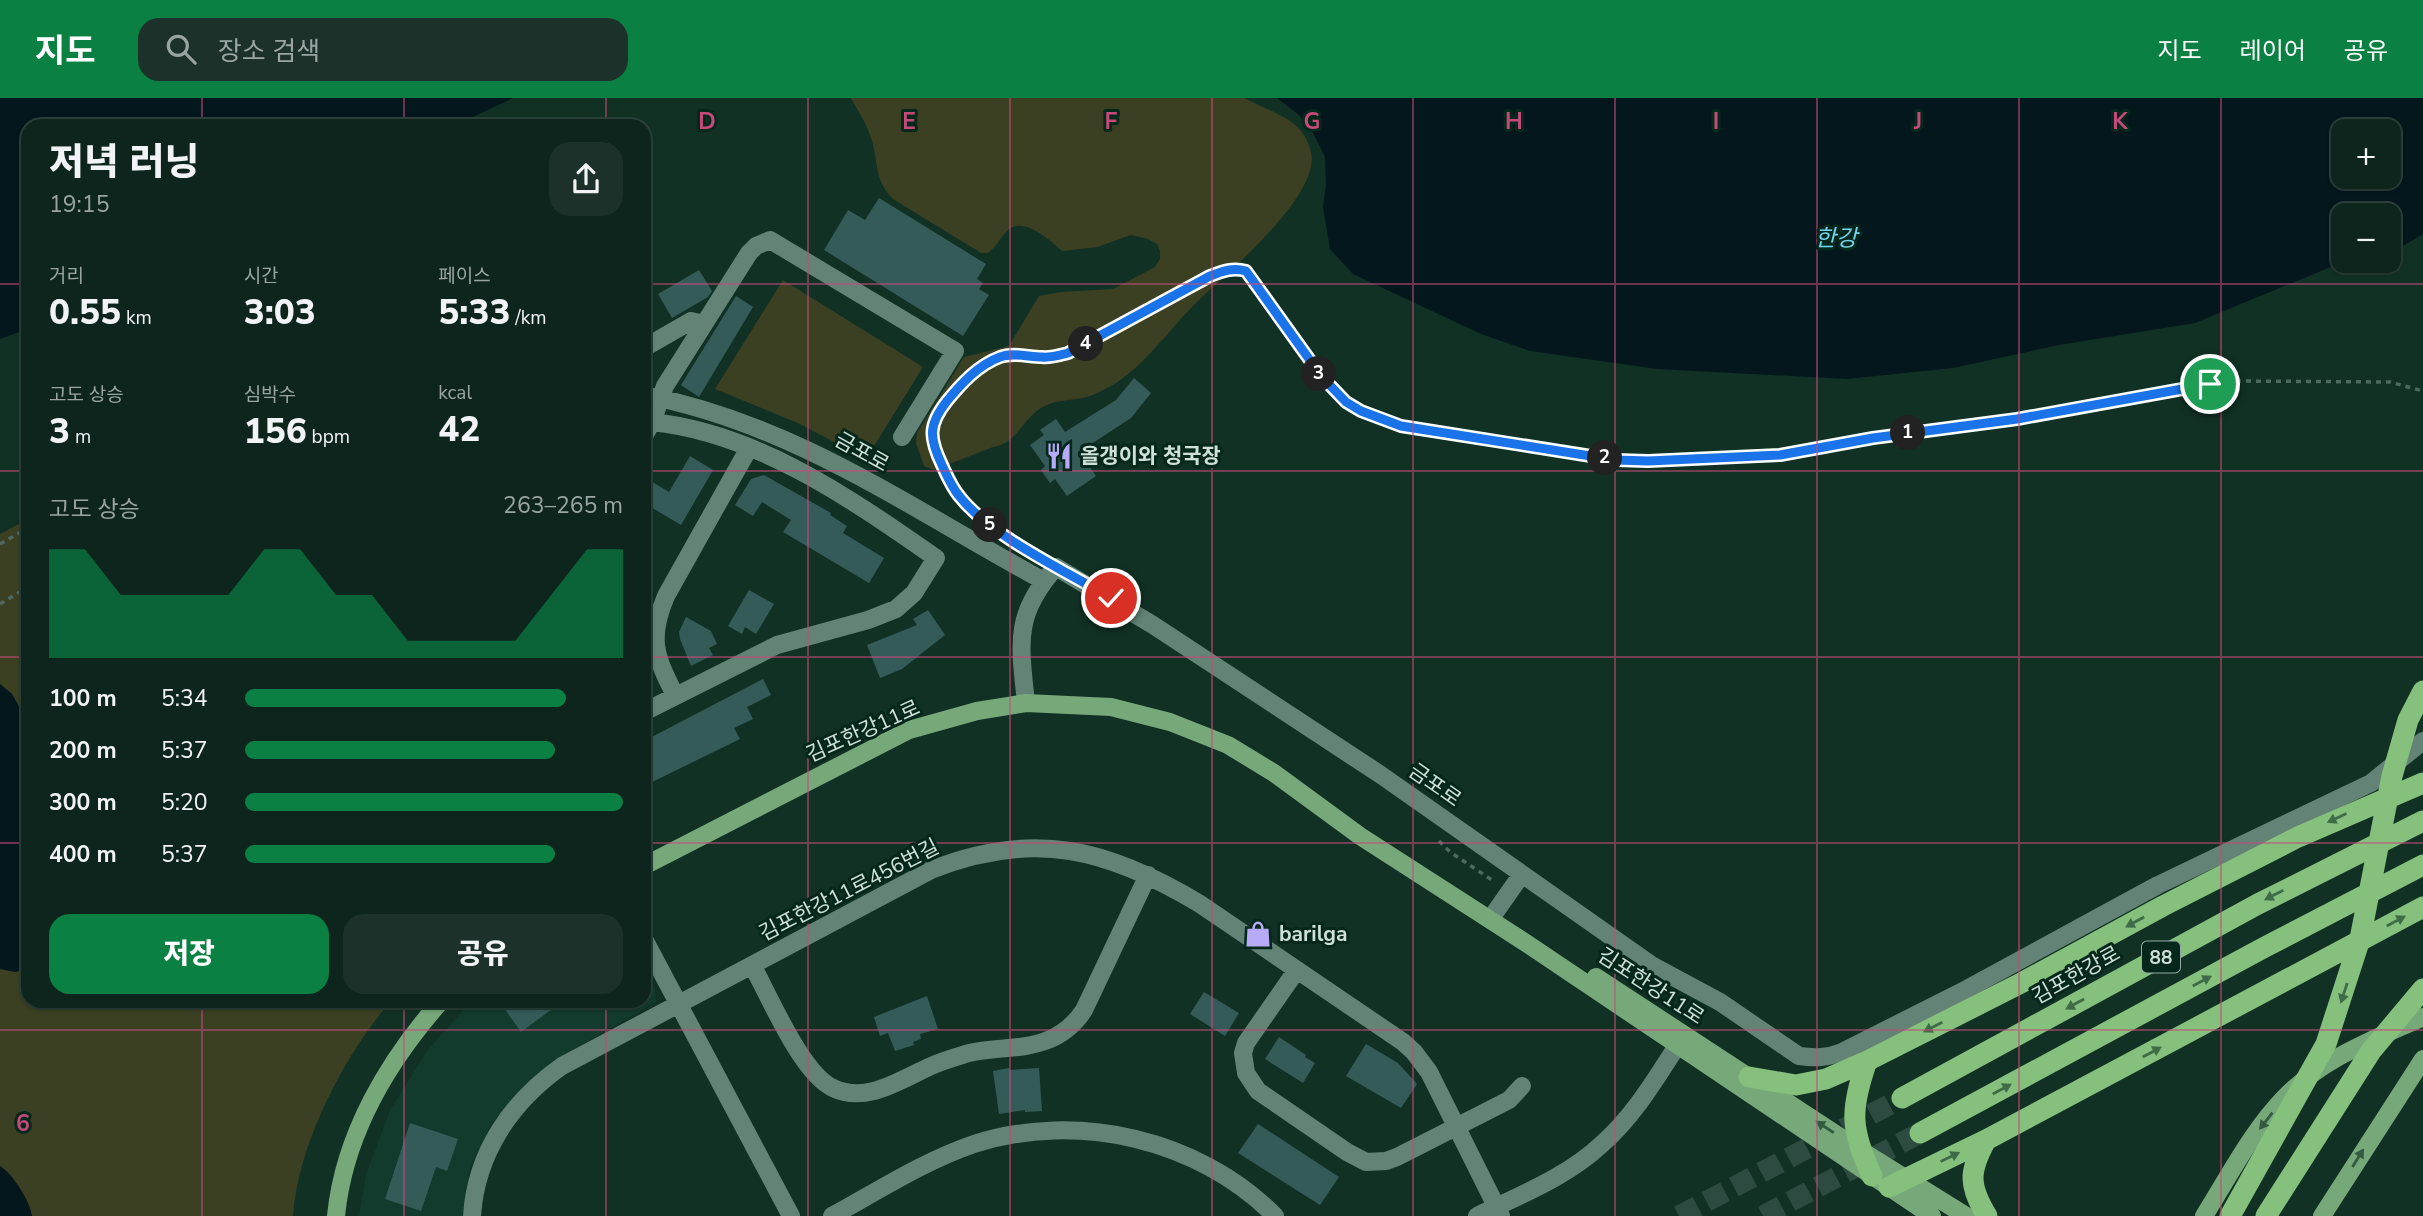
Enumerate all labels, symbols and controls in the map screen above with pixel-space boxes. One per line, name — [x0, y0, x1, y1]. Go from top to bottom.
search box — [138, 18, 628, 81]
text: 지도 — [35, 29, 96, 74]
icon: search — [162, 30, 200, 68]
text: 장소 검색 — [218, 34, 320, 69]
text: 지도 — [2157, 35, 2202, 67]
text: 레이어 — [2240, 35, 2306, 67]
text: 공유 — [2344, 35, 2388, 67]
text: D — [698, 106, 716, 137]
text: E — [902, 106, 916, 137]
text: F — [1105, 106, 1118, 137]
text: G — [1304, 106, 1320, 137]
text: H — [1505, 106, 1523, 137]
text: I — [1713, 106, 1719, 137]
text: J — [1913, 106, 1922, 137]
text: K — [2112, 106, 2128, 137]
map controls — [2331, 119, 2401, 273]
button: + — [2331, 119, 2401, 189]
text: 저녁 러닝 — [49, 137, 199, 188]
button: share — [549, 142, 623, 216]
text: 19:15 — [49, 189, 109, 220]
button: − — [2331, 203, 2401, 273]
water label: 한강 — [1815, 223, 1860, 254]
text: 거리 — [49, 263, 84, 289]
text: 시간 — [244, 263, 279, 289]
text: 페이스 — [438, 263, 491, 289]
text: 0.55 — [49, 289, 121, 336]
text: 3:03 — [244, 289, 316, 336]
text: 5:33 — [438, 289, 510, 336]
text: km — [121, 305, 152, 331]
text: /km — [510, 305, 546, 331]
pin: 4 — [1068, 327, 1104, 362]
text: 4 — [1080, 330, 1091, 356]
pin — [2180, 354, 2240, 414]
pin: 3 — [1302, 356, 1336, 392]
text: 3 — [1313, 360, 1324, 386]
icon: arrive — [2191, 365, 2229, 403]
text: kcal — [438, 380, 472, 406]
text: 고도 상승 — [49, 382, 124, 408]
text: 심박수 — [244, 382, 296, 408]
text: 42 — [438, 406, 480, 453]
text: 3 — [49, 408, 70, 455]
text: 156 — [244, 408, 307, 455]
pin: 1 — [1890, 416, 1926, 450]
text: 1 — [1902, 419, 1913, 445]
text: m — [70, 424, 91, 450]
text: bpm — [307, 424, 350, 450]
street label: 금포로 — [830, 426, 894, 478]
pin: 2 — [1588, 440, 1622, 476]
restaurant icon: 올갱이와 청국장 — [1044, 441, 1074, 471]
place label: 올갱이와 청국장 — [1080, 442, 1221, 470]
text: 2 — [1599, 444, 1610, 470]
text: 263–265 m — [503, 490, 623, 521]
text: 고도 상승 — [49, 494, 140, 525]
pin: 5 — [972, 508, 1007, 542]
text: 5 — [984, 511, 995, 537]
pin — [1081, 568, 1141, 628]
icon: check — [1092, 579, 1130, 617]
text: 100 m — [49, 683, 117, 714]
text: 5:34 — [161, 683, 208, 714]
street label: 김포한강11로 — [802, 693, 924, 769]
text: 200 m — [49, 735, 117, 766]
text: 5:37 — [161, 735, 208, 766]
street label: 금포로 — [1403, 757, 1467, 813]
text: 300 m — [49, 787, 117, 818]
text: 5:20 — [161, 787, 208, 818]
one-way arrow — [2327, 813, 2348, 824]
street label: 김포한강11로456번길 — [754, 833, 944, 947]
text: 400 m — [49, 839, 117, 870]
text: 5:37 — [161, 839, 208, 870]
one-way arrow — [2264, 890, 2284, 901]
button: 저장 — [49, 914, 329, 994]
button: 공유 — [343, 914, 623, 994]
one-way arrow — [2124, 915, 2144, 927]
one-way arrow — [2386, 916, 2406, 927]
shop icon: barilga — [1243, 919, 1273, 949]
place label: barilga — [1279, 920, 1347, 948]
street label: 김포한강로 — [2027, 939, 2125, 1011]
street label: 김포한강11로 — [1592, 941, 1710, 1031]
road number: 88 — [2142, 942, 2180, 972]
one-way arrow — [2192, 975, 2212, 987]
one-way arrow — [2338, 982, 2348, 1003]
one-way arrow — [2065, 998, 2084, 1010]
one-way arrow — [1923, 1022, 1943, 1033]
one-way arrow — [2142, 1046, 2162, 1057]
one-way arrow — [1992, 1083, 2011, 1095]
text: 6 — [16, 1108, 30, 1139]
one-way arrow — [2259, 1112, 2274, 1129]
one-way arrow — [1815, 1121, 1835, 1134]
one-way arrow — [2351, 1149, 2364, 1168]
one-way arrow — [1940, 1152, 1961, 1163]

